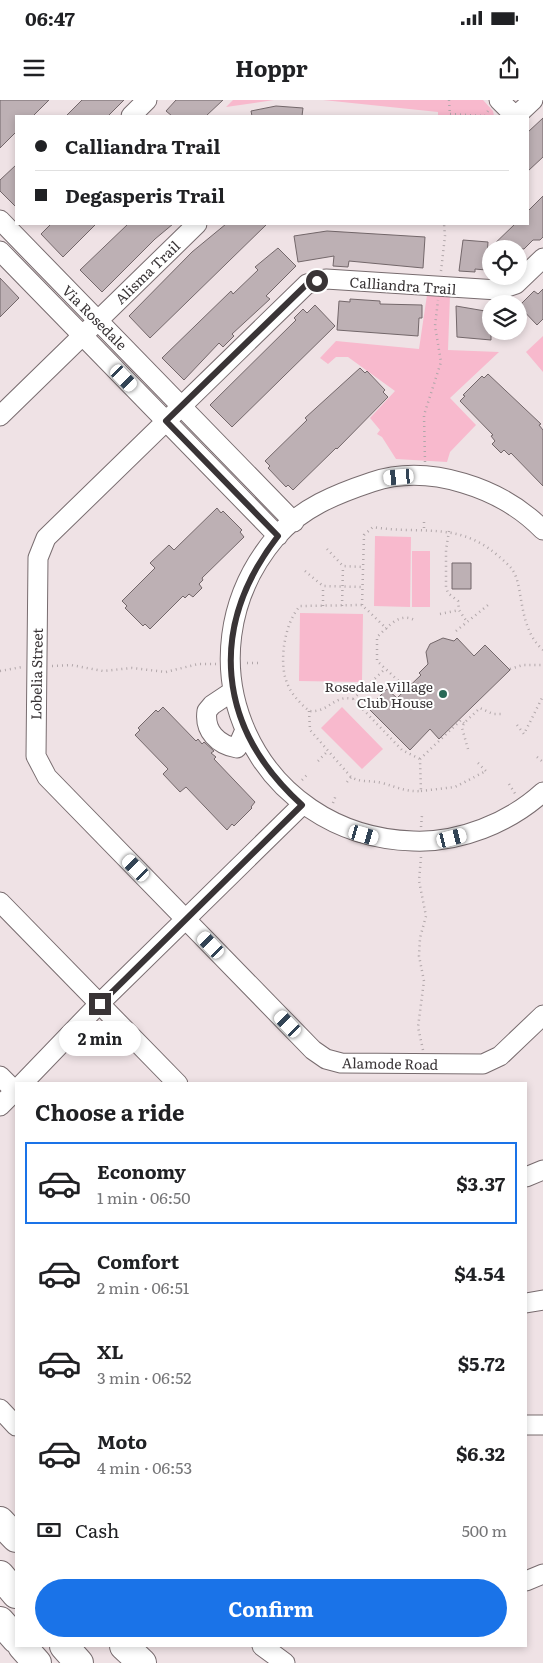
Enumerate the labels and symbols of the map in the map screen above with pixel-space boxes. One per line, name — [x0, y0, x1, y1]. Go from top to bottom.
street label: Alisma Trail — [110, 236, 184, 308]
route start — [306, 270, 328, 292]
street label: Calliandra Trail — [349, 271, 457, 299]
street label: Via Rosedale — [58, 280, 132, 354]
car — [108, 362, 139, 394]
car — [383, 468, 414, 486]
street label: Lobelia Street — [25, 627, 47, 720]
place label: Rosedale Village Club House — [324, 676, 433, 712]
marker: Rosedale Village Club House — [437, 688, 449, 700]
car — [347, 824, 380, 846]
car — [435, 827, 468, 849]
car — [120, 852, 151, 884]
car — [195, 929, 226, 961]
route end — [89, 993, 111, 1015]
car — [272, 1008, 303, 1040]
callout: 2 min — [59, 1022, 141, 1056]
street label: Alamode Road — [342, 1052, 439, 1074]

